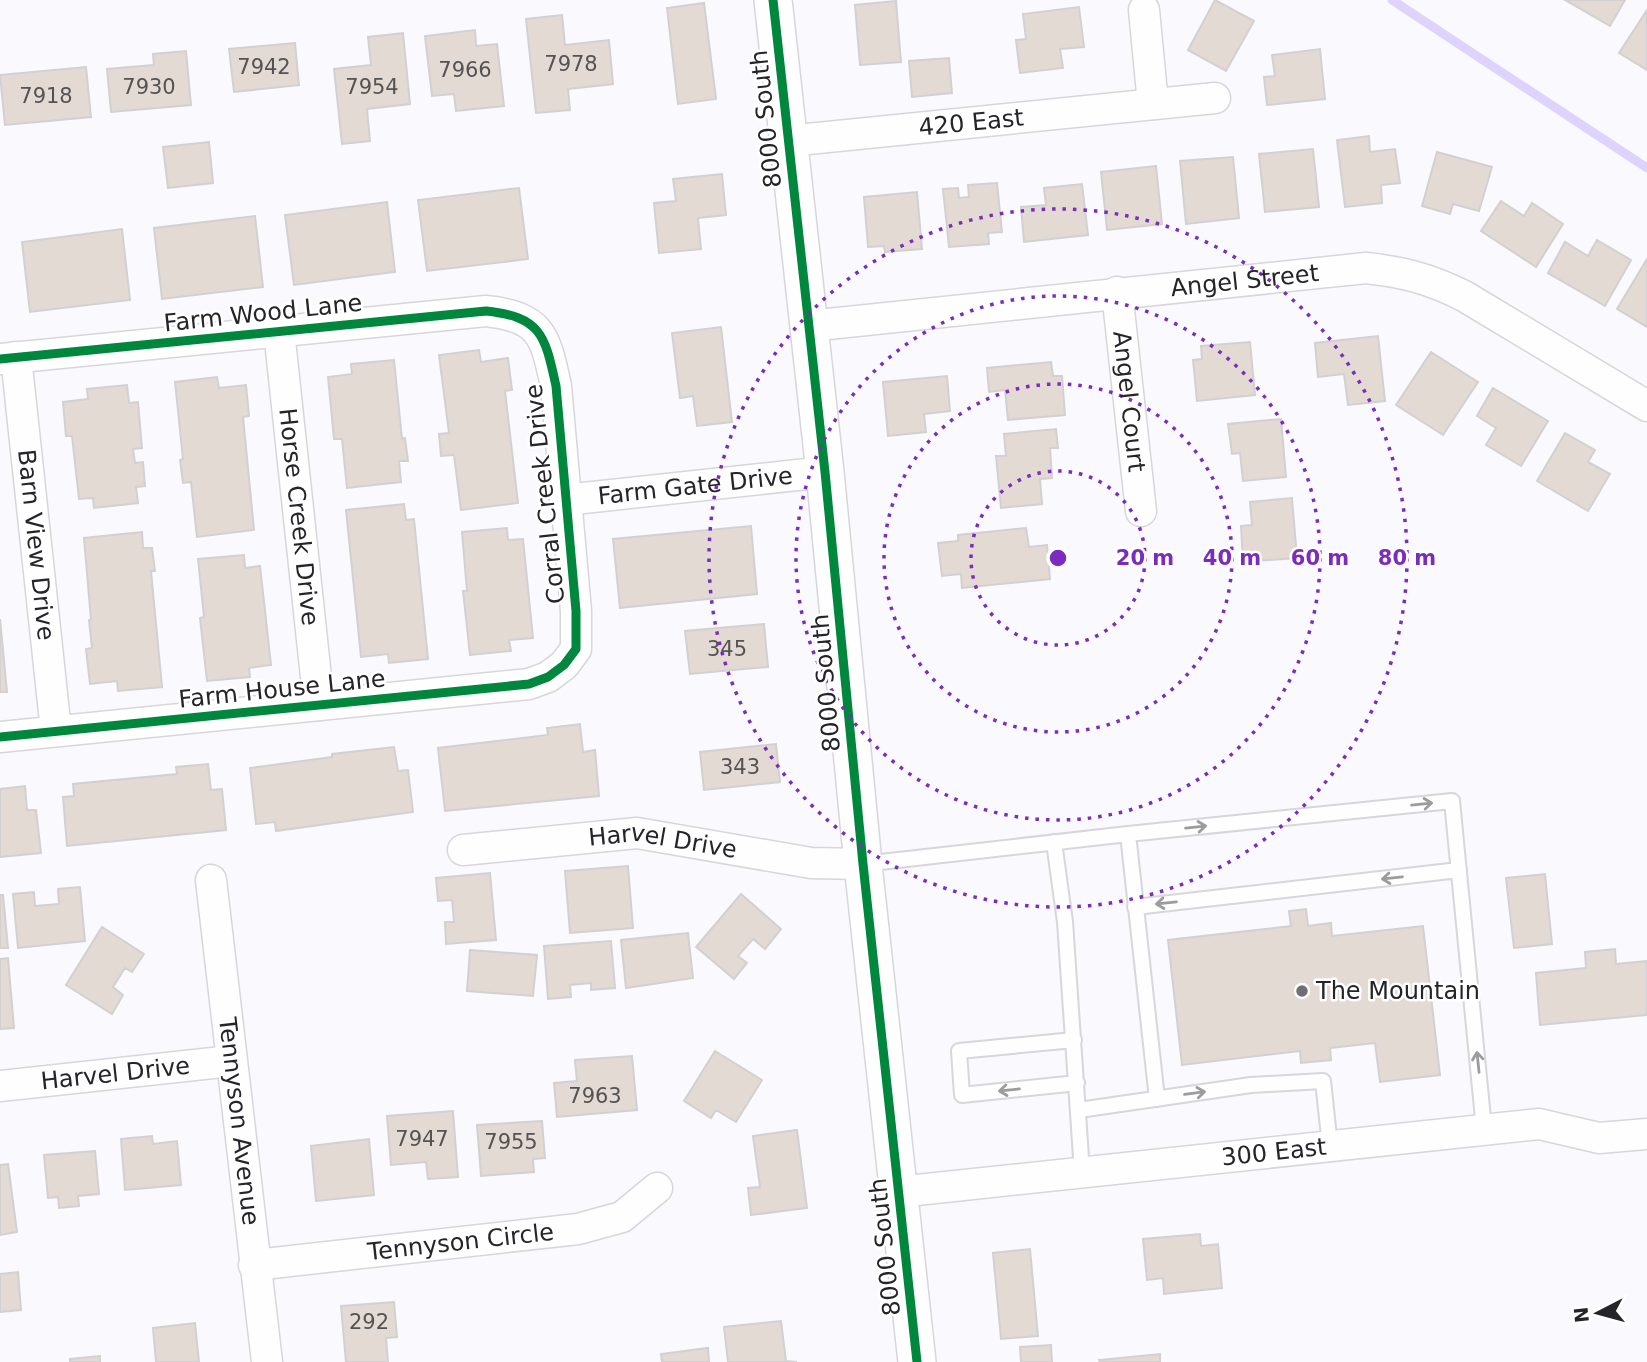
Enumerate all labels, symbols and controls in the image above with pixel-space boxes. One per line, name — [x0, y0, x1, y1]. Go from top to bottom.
street label: 8000 South — [745, 49, 787, 189]
house number: 7978 — [544, 52, 598, 76]
house number: 7942 — [237, 55, 291, 79]
house number: 7966 — [438, 58, 492, 82]
house number: 7930 — [122, 75, 176, 99]
house number: 7954 — [345, 75, 399, 99]
house number: 7918 — [19, 84, 73, 108]
street label: 420 East — [917, 103, 1025, 142]
street label: Angel Street — [1169, 259, 1320, 302]
street label: Farm Wood Lane — [162, 289, 364, 337]
street label: Angel Court — [1107, 329, 1151, 473]
street label: Corral Creek Drive — [520, 383, 570, 605]
street label: Horse Creek Drive — [273, 407, 324, 627]
street label: Barn View Drive — [12, 448, 60, 642]
street label: Farm Gate Drive — [596, 462, 794, 510]
centre of rings — [1046, 546, 1070, 570]
text: 20 m — [1116, 546, 1174, 570]
text: 40 m — [1203, 546, 1261, 570]
text: 60 m — [1291, 546, 1349, 570]
text: 80 m — [1378, 546, 1436, 570]
street label: 8000 South — [806, 613, 846, 753]
house number: 345 — [707, 637, 747, 661]
street label: Farm House Lane — [177, 664, 387, 714]
house number: 343 — [720, 755, 760, 779]
one-way arrow — [1410, 797, 1433, 810]
street label: Harvel Drive — [587, 818, 739, 864]
one-way arrow — [1184, 820, 1207, 833]
one-way arrow — [1381, 871, 1403, 884]
one-way arrow — [1155, 897, 1177, 910]
place label: The Mountain — [1315, 977, 1480, 1005]
marker: The Mountain — [1294, 983, 1310, 999]
street label: Tennyson Avenue — [213, 1015, 265, 1227]
one-way arrow — [1471, 1051, 1484, 1073]
street label: Harvel Drive — [39, 1052, 191, 1096]
house number: 7963 — [568, 1084, 622, 1108]
one-way arrow — [998, 1084, 1021, 1097]
one-way arrow — [1183, 1086, 1206, 1099]
house number: 7947 — [395, 1127, 449, 1151]
house number: 7955 — [484, 1130, 538, 1154]
street label: 300 East — [1220, 1133, 1328, 1172]
street label: 8000 South — [864, 1177, 906, 1317]
street label: Tennyson Circle — [365, 1218, 555, 1266]
north arrow — [1563, 1278, 1633, 1348]
text: N — [1569, 1306, 1593, 1324]
house number: 292 — [349, 1310, 389, 1334]

